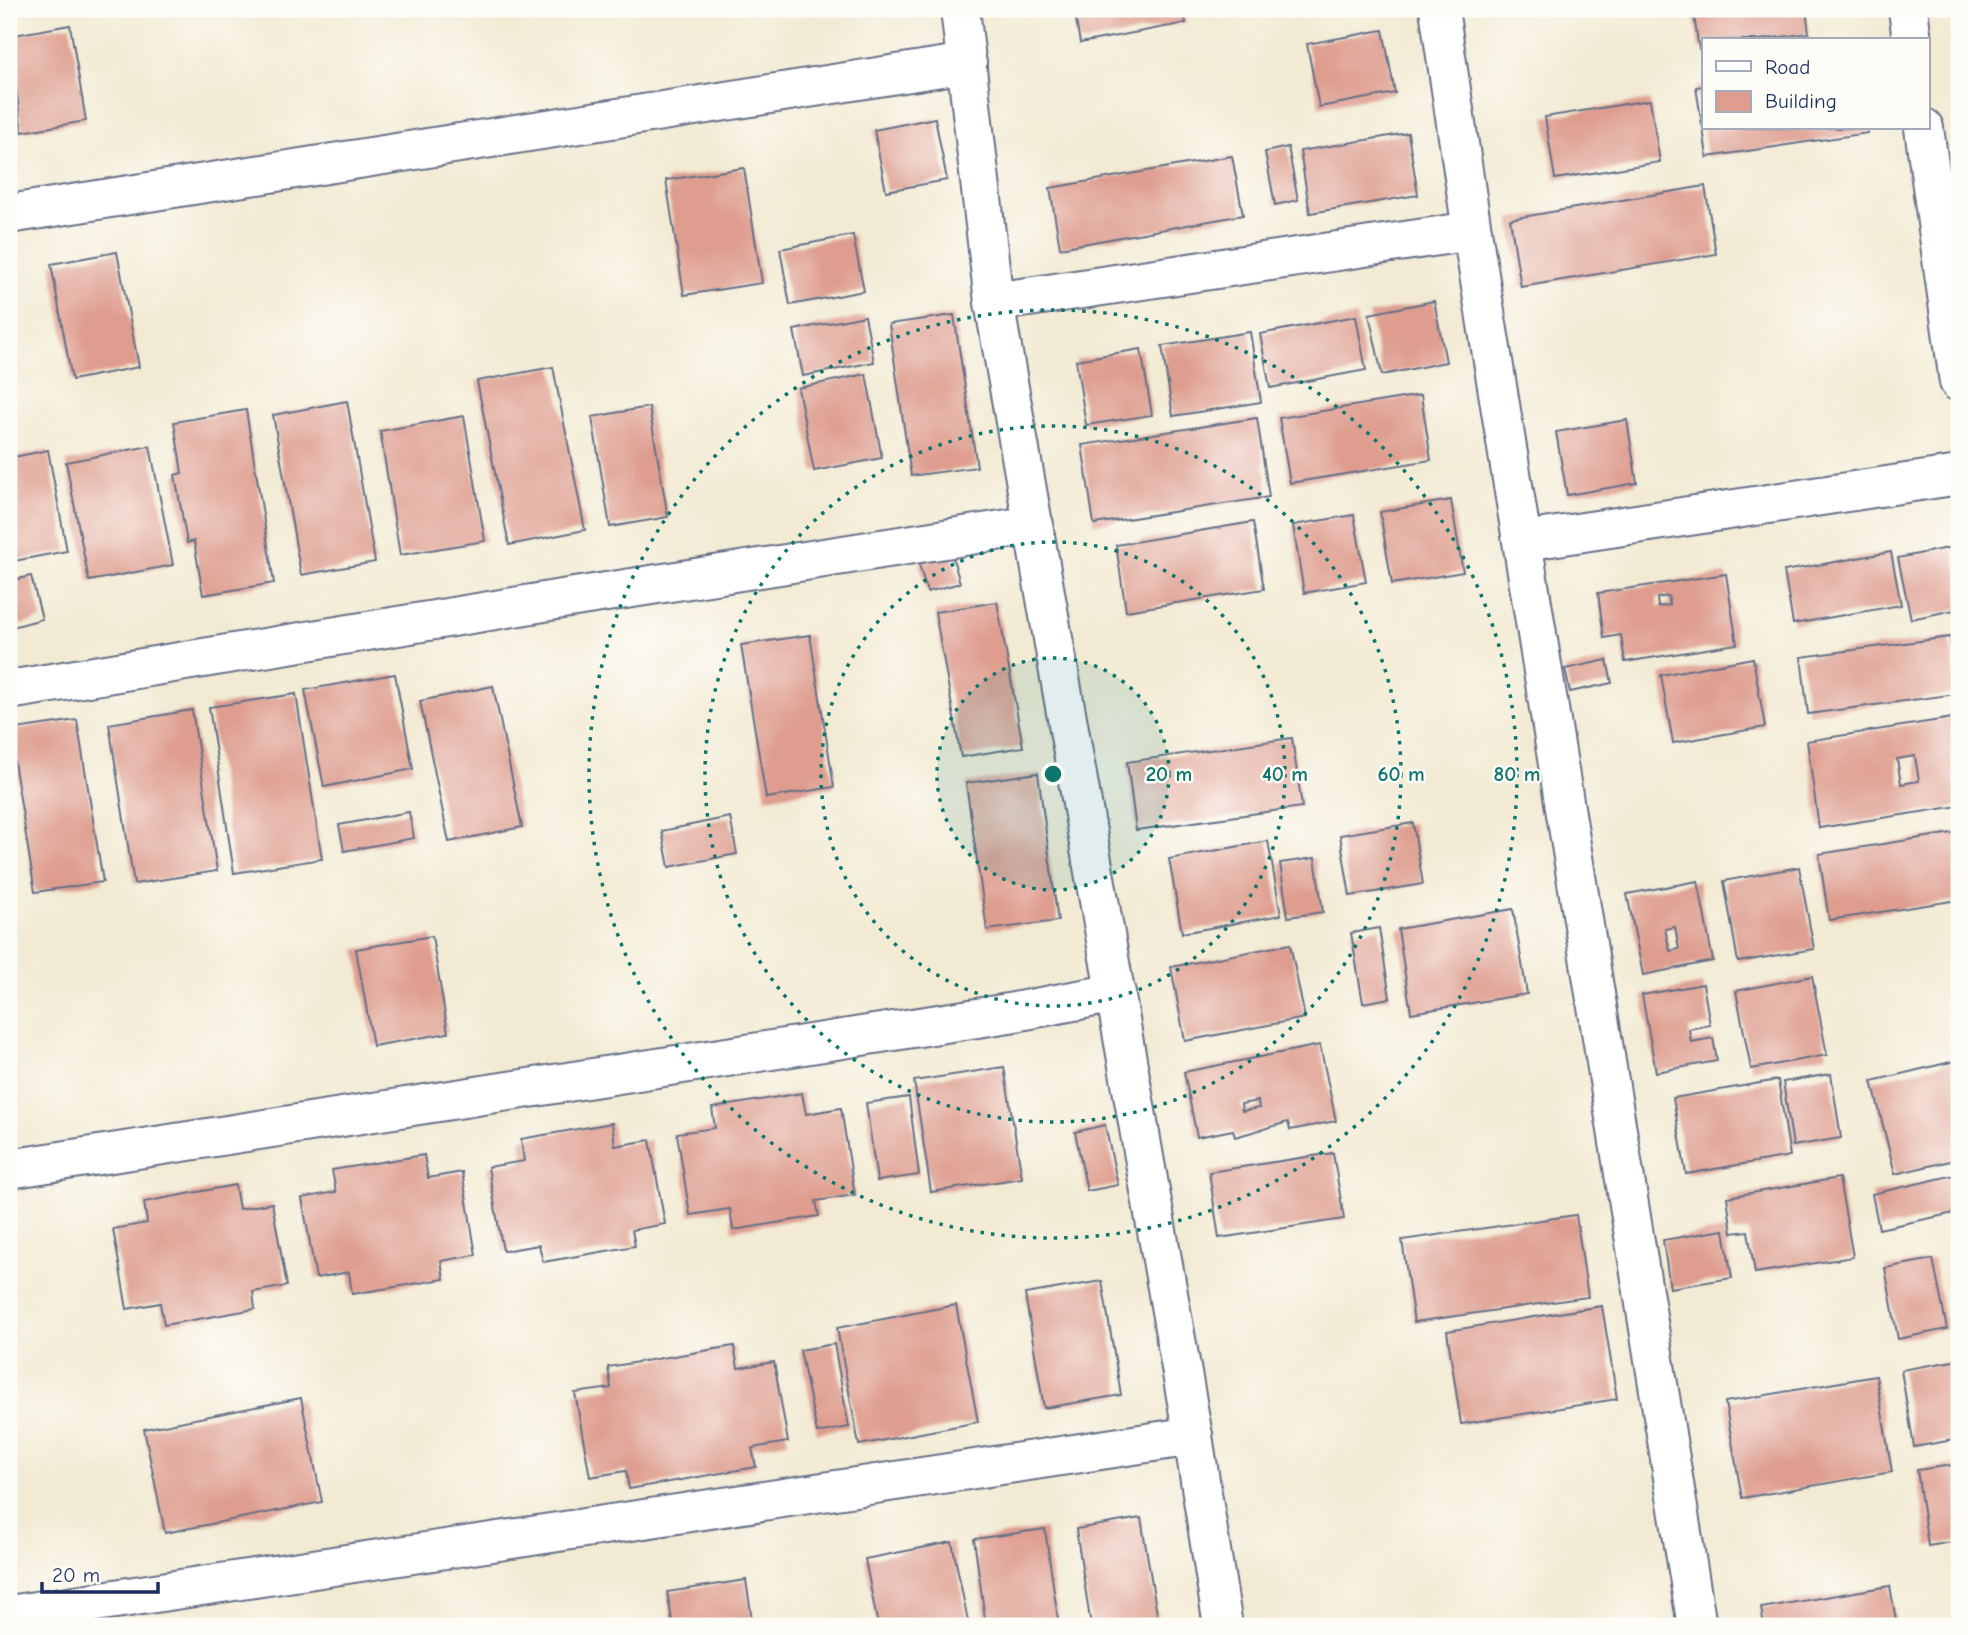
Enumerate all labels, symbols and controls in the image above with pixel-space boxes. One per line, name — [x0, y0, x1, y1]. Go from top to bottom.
legend — [1702, 38, 1930, 130]
text: Road — [1765, 55, 1810, 79]
text: Building — [1765, 89, 1837, 113]
centre of rings — [1041, 762, 1065, 786]
text: 20 m — [1146, 762, 1192, 786]
text: 40 m — [1262, 762, 1308, 786]
text: 60 m — [1377, 762, 1425, 786]
text: 80 m — [1494, 762, 1540, 786]
scale bar — [42, 1551, 158, 1595]
text: 20 m — [52, 1563, 100, 1587]

